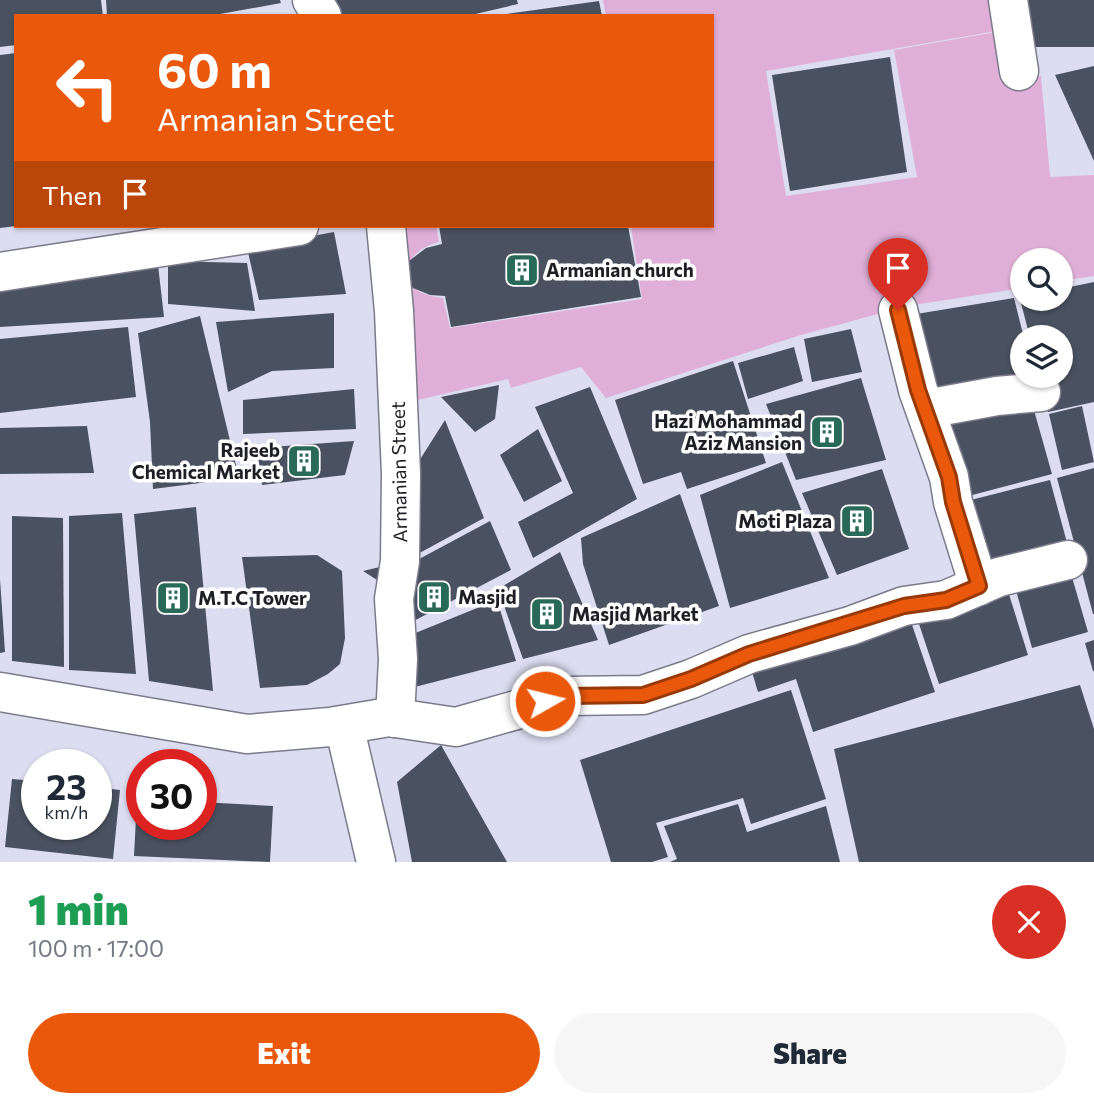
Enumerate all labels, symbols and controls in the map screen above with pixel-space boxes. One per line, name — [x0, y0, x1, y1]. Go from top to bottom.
text: 60 m — [157, 38, 272, 98]
icon: left — [42, 42, 133, 133]
text: Armanian Street — [157, 98, 395, 138]
icon: arrive — [116, 175, 154, 213]
text: Then — [42, 179, 102, 210]
pin — [868, 238, 928, 310]
map controls — [1010, 248, 1073, 388]
button: search — [1010, 248, 1073, 311]
icon: arrive — [879, 249, 917, 287]
building icon: Armanian church — [503, 251, 541, 289]
place label: Armanian church — [546, 258, 694, 281]
button: layers — [1010, 325, 1073, 388]
street label: Armanian Street — [386, 401, 411, 543]
place label: Hazi Mohammad Aziz Mansion — [654, 409, 802, 454]
building icon: Hazi Mohammad Aziz Mansion — [808, 413, 846, 451]
place label: Rajeeb Chemical Market — [132, 438, 280, 483]
building icon: Rajeeb Chemical Market — [285, 442, 323, 480]
building icon: Moti Plaza — [838, 502, 876, 540]
place label: Moti Plaza — [738, 509, 832, 532]
building icon: Masjid — [415, 578, 453, 616]
building icon: M.T.C Tower — [154, 579, 192, 617]
place label: Masjid — [458, 585, 517, 608]
place label: M.T.C Tower — [198, 586, 307, 609]
building icon: Masjid Market — [528, 595, 566, 633]
place label: Masjid Market — [572, 602, 699, 625]
position arrow — [508, 664, 582, 738]
speed limit sign: 30 — [126, 749, 217, 840]
text: 23 — [46, 764, 87, 807]
text: km/h — [45, 801, 88, 823]
text: 1 min — [28, 882, 129, 934]
button: close — [992, 885, 1066, 959]
text: 100 m · 17:00 — [28, 934, 164, 962]
button: Exit — [28, 1013, 540, 1093]
button: Share — [554, 1013, 1066, 1093]

